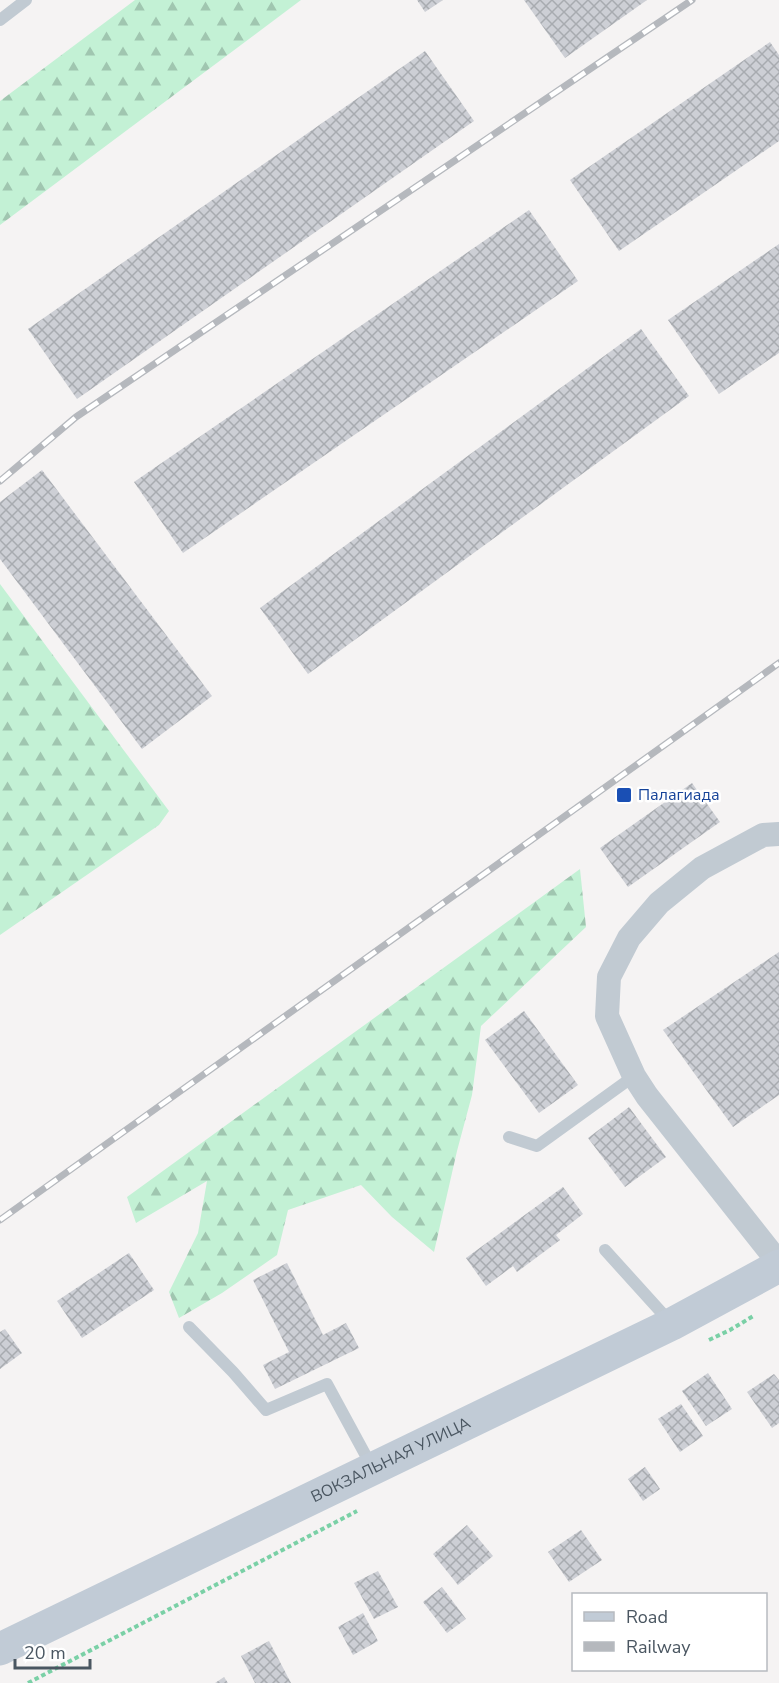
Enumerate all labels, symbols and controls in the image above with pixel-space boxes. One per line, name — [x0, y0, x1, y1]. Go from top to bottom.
place label: Палагиада — [638, 784, 720, 806]
marker: Палагиада — [615, 786, 633, 804]
street label: ВОКЗАЛЬНАЯ УЛИЦА — [307, 1412, 475, 1508]
legend — [572, 1593, 767, 1671]
text: Road — [626, 1605, 668, 1629]
scale bar — [15, 1632, 90, 1670]
text: Railway — [626, 1635, 691, 1659]
text: 20 m — [24, 1641, 66, 1665]

